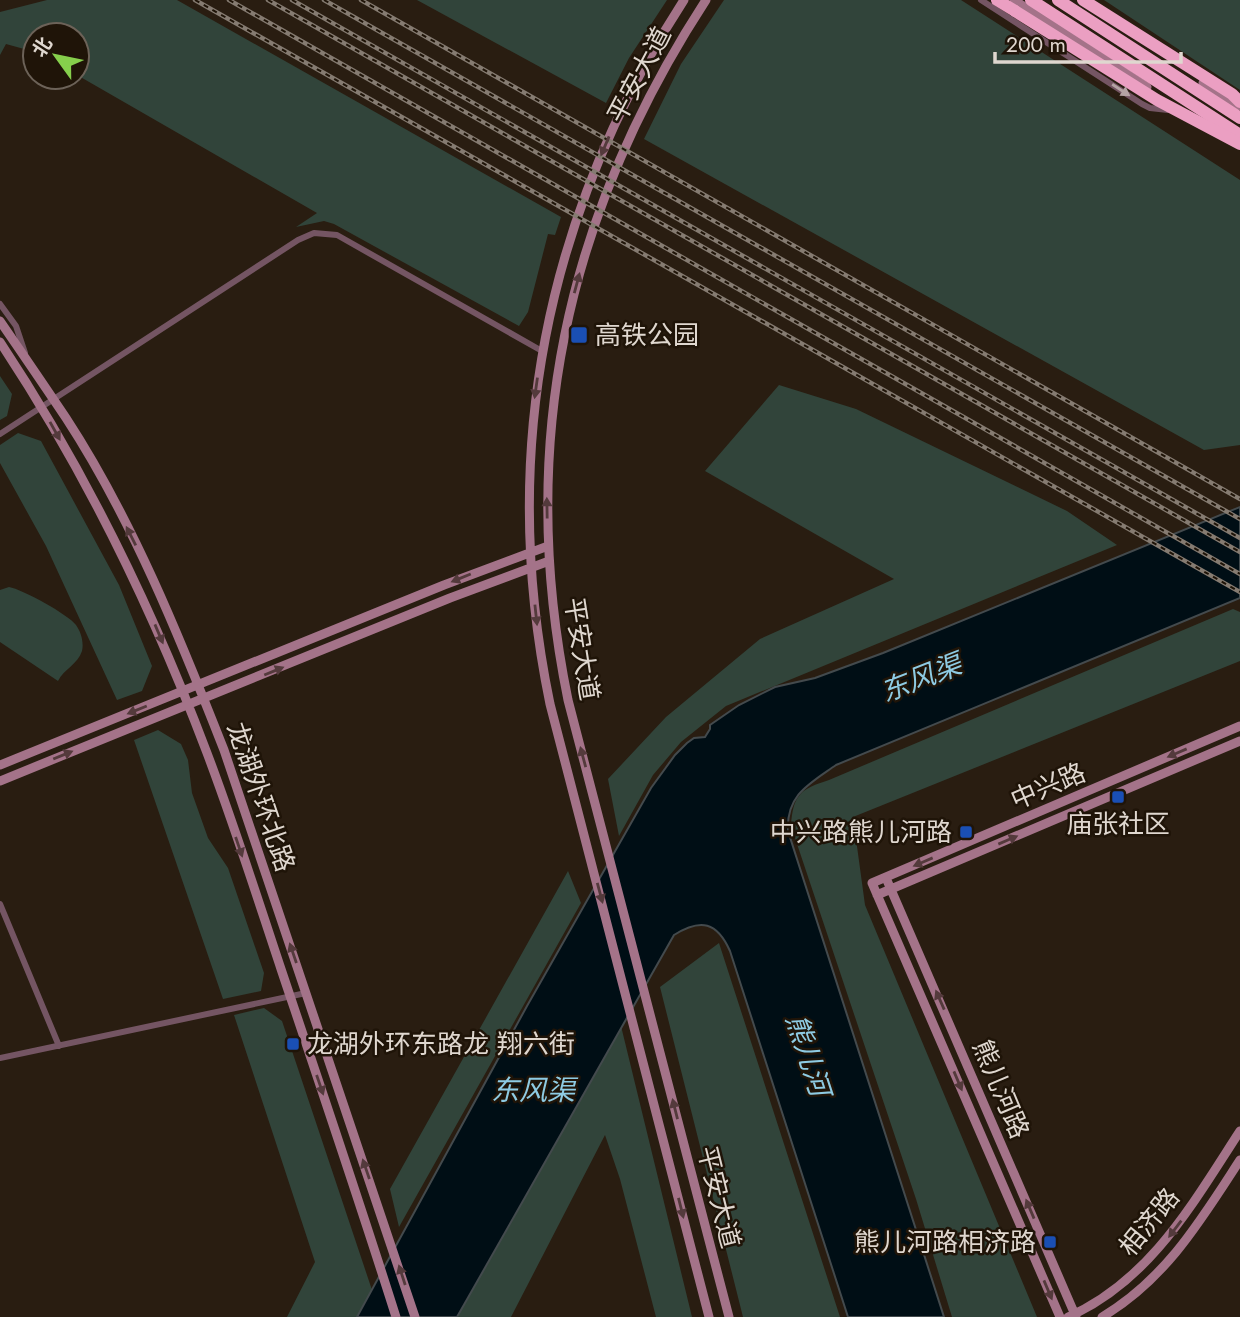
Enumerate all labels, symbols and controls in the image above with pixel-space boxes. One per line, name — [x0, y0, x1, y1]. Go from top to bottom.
street label: 平安大道 — [598, 20, 680, 130]
north arrow — [21, 21, 91, 91]
scale bar — [995, 21, 1180, 65]
text: 200 m — [1006, 30, 1066, 60]
text: 北 — [26, 32, 59, 62]
one-way arrow — [1111, 84, 1130, 97]
one-way arrow — [599, 136, 610, 157]
one-way arrow — [572, 272, 583, 294]
place label: 高铁公园 — [595, 316, 699, 354]
marker: 高铁公园 — [569, 325, 589, 345]
one-way arrow — [531, 377, 542, 399]
one-way arrow — [49, 422, 61, 441]
one-way arrow — [541, 497, 553, 519]
one-way arrow — [125, 526, 136, 546]
one-way arrow — [451, 573, 472, 584]
street label: 平安大道 — [555, 595, 609, 703]
one-way arrow — [530, 604, 541, 626]
one-way arrow — [153, 624, 164, 645]
water label: 东风渠 — [874, 642, 971, 712]
one-way arrow — [264, 665, 285, 676]
one-way arrow — [127, 704, 148, 715]
street label: 龙湖外环北路 — [218, 717, 304, 877]
one-way arrow — [577, 746, 587, 767]
one-way arrow — [1167, 748, 1188, 759]
one-way arrow — [53, 750, 74, 761]
street label: 中兴路 — [1005, 753, 1091, 819]
marker: 庙张社区 — [1110, 789, 1126, 805]
place label: 庙张社区 — [1066, 805, 1170, 843]
place label: 中兴路熊儿河路 — [770, 813, 952, 851]
marker: 中兴路熊儿河路 — [958, 824, 974, 840]
one-way arrow — [997, 835, 1018, 846]
one-way arrow — [234, 836, 245, 857]
one-way arrow — [912, 856, 933, 867]
one-way arrow — [595, 883, 606, 905]
one-way arrow — [287, 943, 298, 964]
one-way arrow — [934, 990, 945, 1011]
water label: 熊儿河 — [776, 1009, 842, 1106]
place label: 龙湖外环东路龙 翔六街 — [307, 1025, 575, 1063]
street label: 熊儿河路 — [963, 1034, 1039, 1144]
marker: 龙湖外环东路龙 翔六街 — [285, 1036, 301, 1052]
water label: 东风渠 — [491, 1070, 579, 1111]
one-way arrow — [953, 1070, 964, 1091]
one-way arrow — [315, 1075, 326, 1096]
one-way arrow — [669, 1097, 680, 1119]
street label: 平安大道 — [688, 1142, 750, 1252]
one-way arrow — [360, 1158, 371, 1179]
street label: 相济路 — [1110, 1180, 1188, 1264]
one-way arrow — [676, 1198, 687, 1220]
one-way arrow — [1024, 1199, 1036, 1219]
one-way arrow — [1168, 1220, 1182, 1238]
place label: 熊儿河路相济路 — [854, 1223, 1036, 1261]
marker: 熊儿河路相济路 — [1042, 1234, 1058, 1250]
one-way arrow — [396, 1264, 407, 1285]
one-way arrow — [1043, 1279, 1054, 1300]

